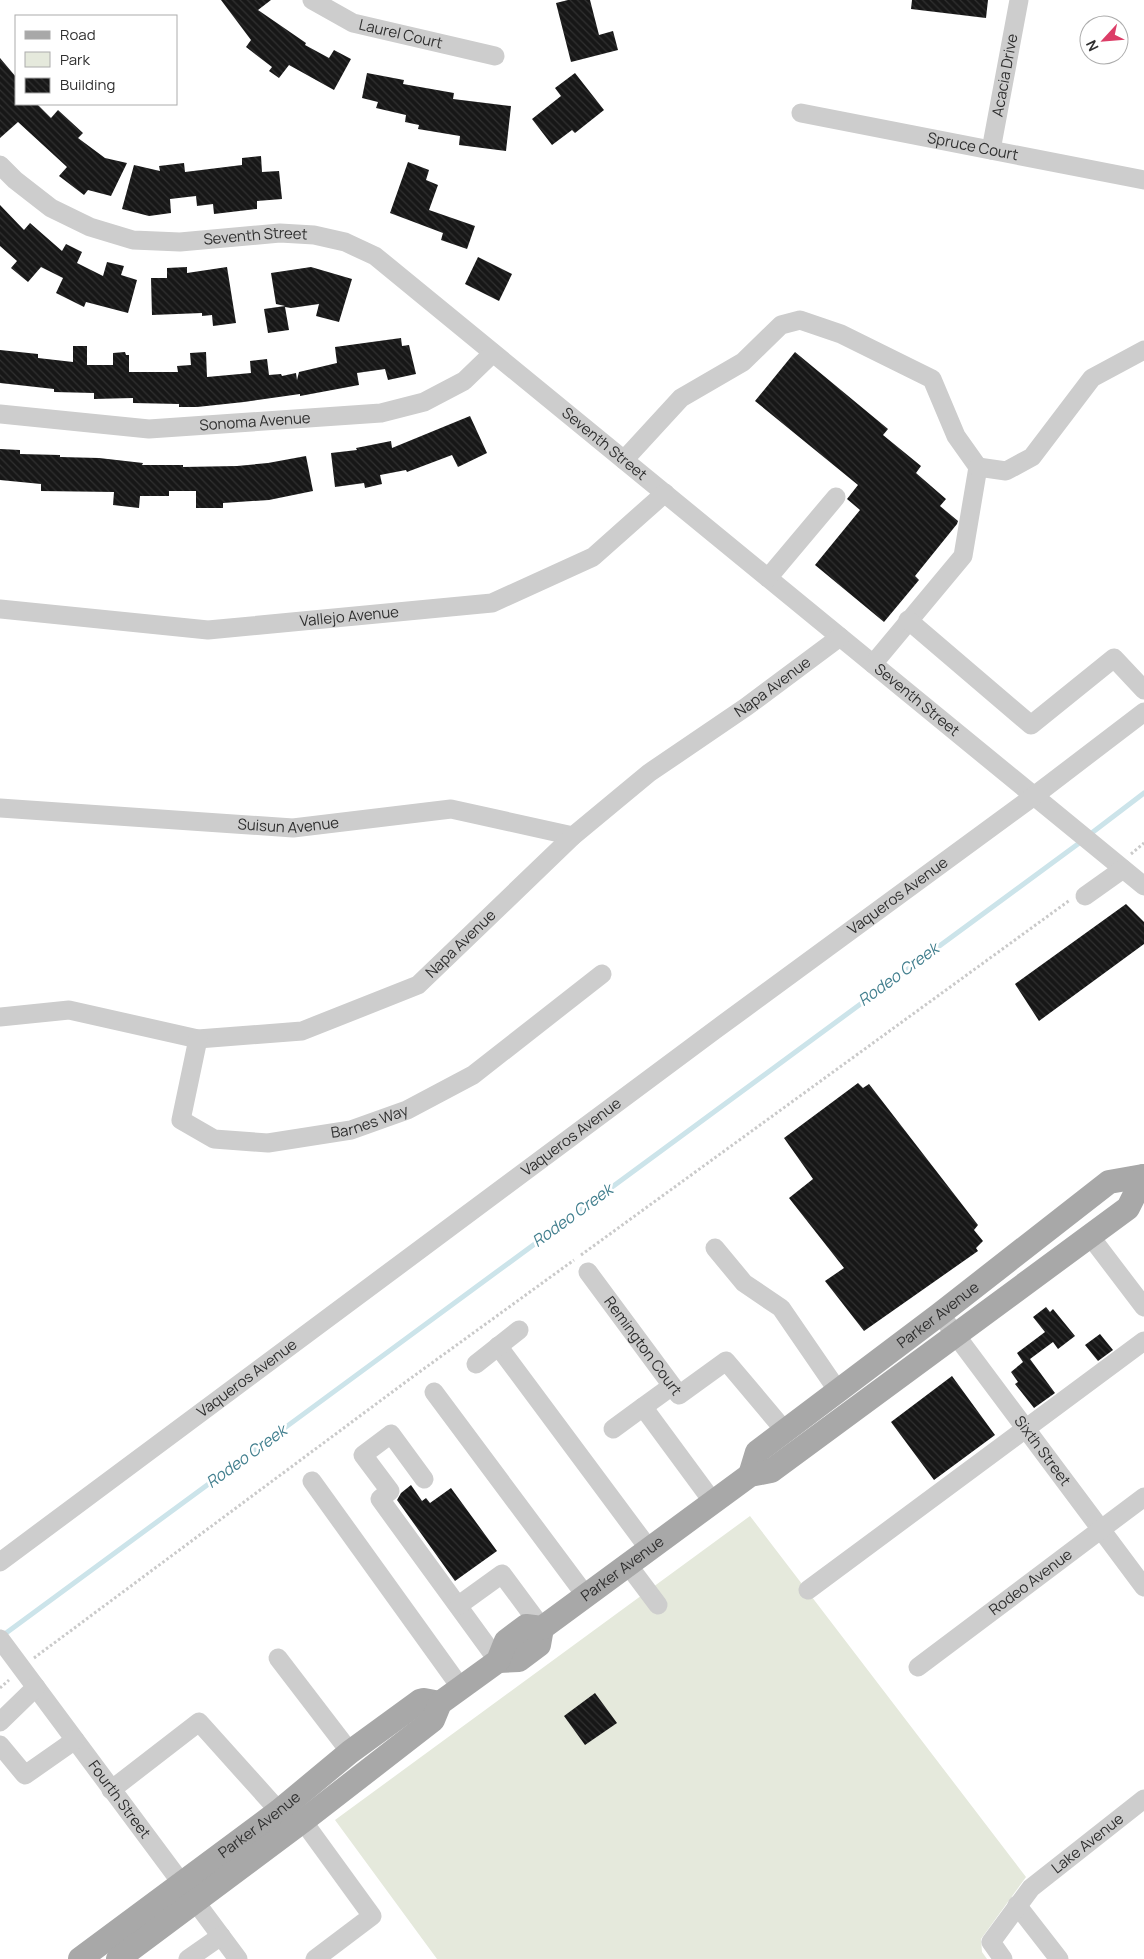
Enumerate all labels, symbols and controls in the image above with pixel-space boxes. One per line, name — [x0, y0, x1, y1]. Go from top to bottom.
street label: Laurel Court — [357, 14, 445, 54]
legend — [15, 15, 178, 105]
north arrow — [1079, 15, 1129, 65]
text: Road — [60, 24, 96, 45]
street label: Acacia Drive — [986, 32, 1023, 119]
text: N — [1081, 37, 1103, 55]
text: Park — [60, 49, 90, 70]
text: Building — [60, 74, 115, 95]
street label: Spruce Court — [926, 127, 1020, 165]
street label: Seventh Street — [202, 222, 308, 250]
street label: Seventh Street — [558, 402, 652, 485]
street label: Sonoma Avenue — [199, 407, 311, 435]
street label: Vallejo Avenue — [299, 601, 400, 631]
street label: Napa Avenue — [730, 651, 815, 722]
street label: Seventh Street — [870, 658, 964, 741]
street label: Suisun Avenue — [237, 812, 340, 838]
street label: Vaqueros Avenue — [843, 851, 952, 939]
street label: Napa Avenue — [421, 905, 500, 982]
water label: Rodeo Creek — [853, 936, 944, 1011]
street label: Vaqueros Avenue — [517, 1092, 625, 1181]
street label: Barnes Way — [329, 1099, 411, 1143]
water label: Rodeo Creek — [527, 1177, 618, 1252]
street label: Parker Avenue — [892, 1276, 983, 1353]
street label: Remington Court — [599, 1292, 687, 1400]
street label: Vaqueros Avenue — [193, 1333, 301, 1422]
street label: Sixth Street — [1010, 1411, 1076, 1490]
water label: Rodeo Creek — [201, 1418, 292, 1493]
street label: Parker Avenue — [576, 1531, 668, 1606]
street label: Rodeo Avenue — [984, 1543, 1077, 1620]
street label: Fourth Street — [84, 1756, 156, 1843]
street label: Parker Avenue — [214, 1786, 305, 1863]
street label: Lake Avenue — [1047, 1808, 1128, 1878]

